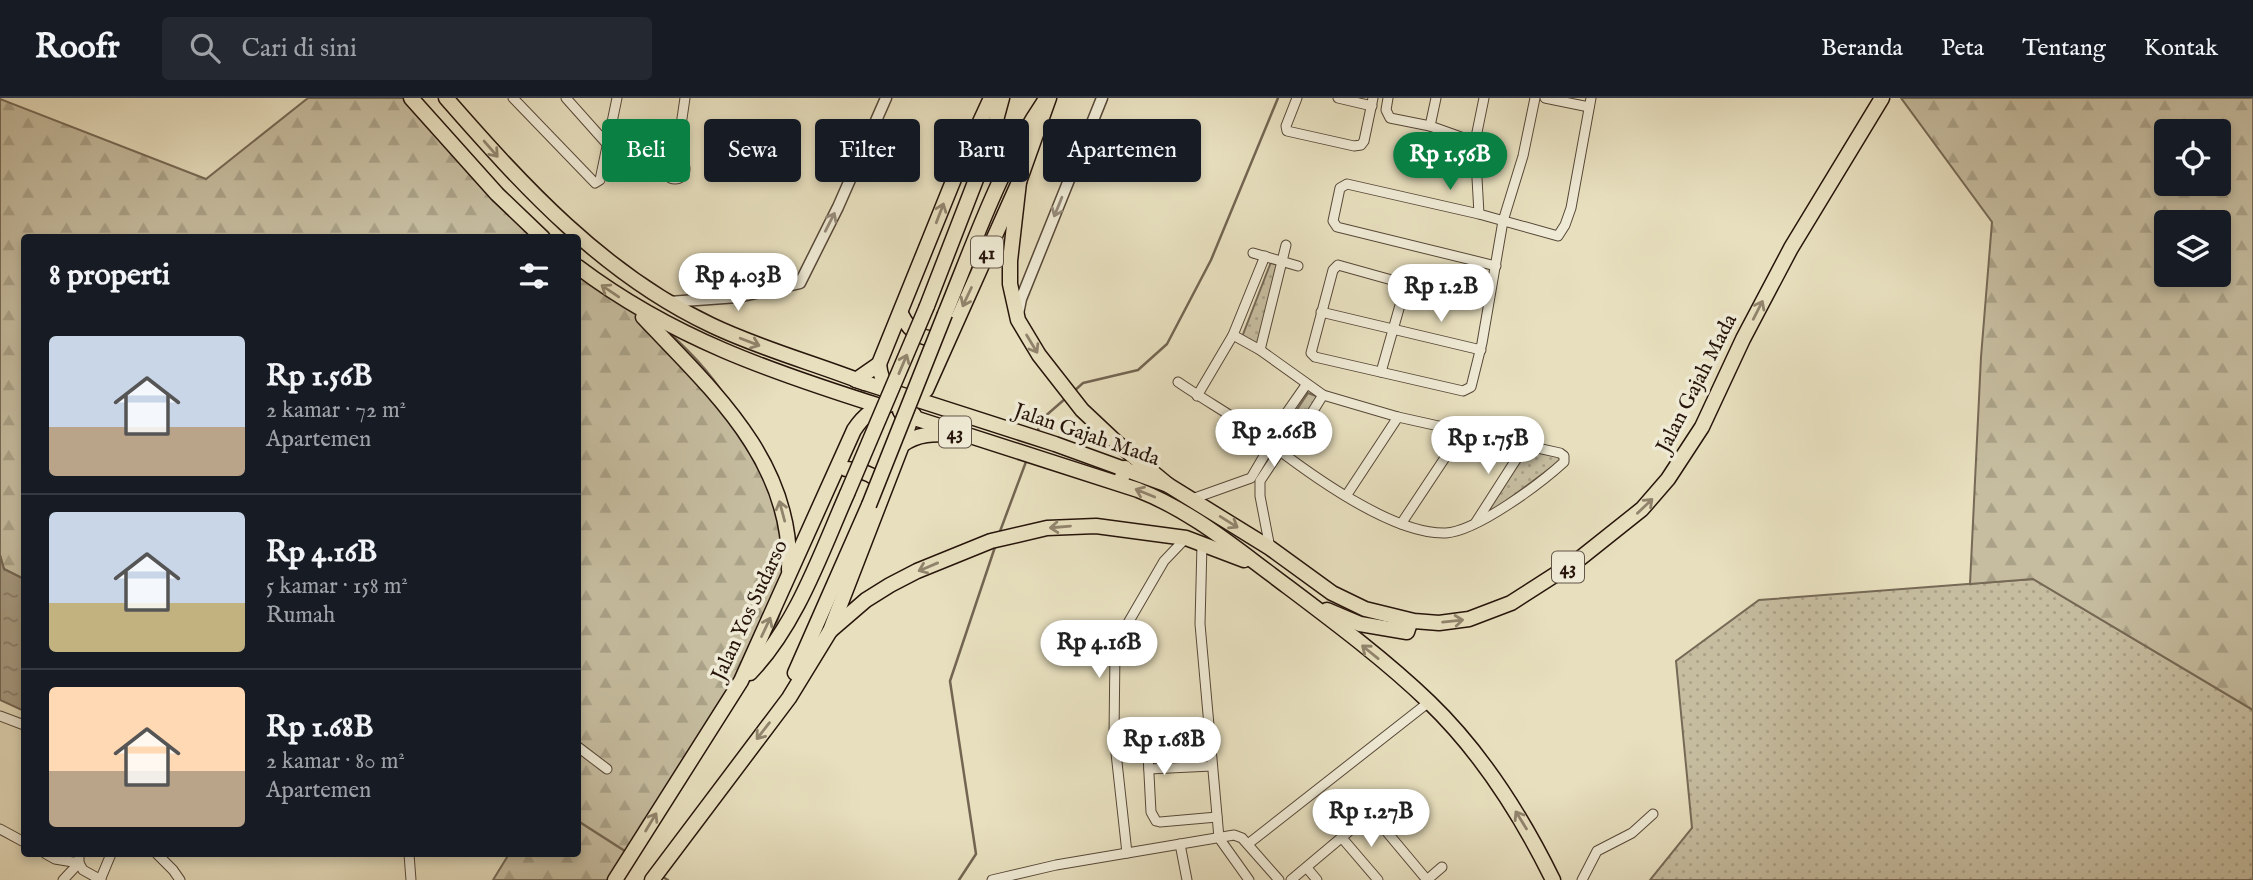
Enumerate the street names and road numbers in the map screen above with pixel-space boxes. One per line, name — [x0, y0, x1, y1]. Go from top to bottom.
road number: 41 — [971, 236, 1003, 268]
street label: Jalan Gajah Mada — [1650, 309, 1744, 459]
street label: Jalan Gajah Mada — [1008, 397, 1164, 473]
road number: 43 — [939, 416, 971, 448]
street label: Jalan Yos Sudarso — [705, 536, 795, 687]
road number: 43 — [1552, 552, 1584, 582]

